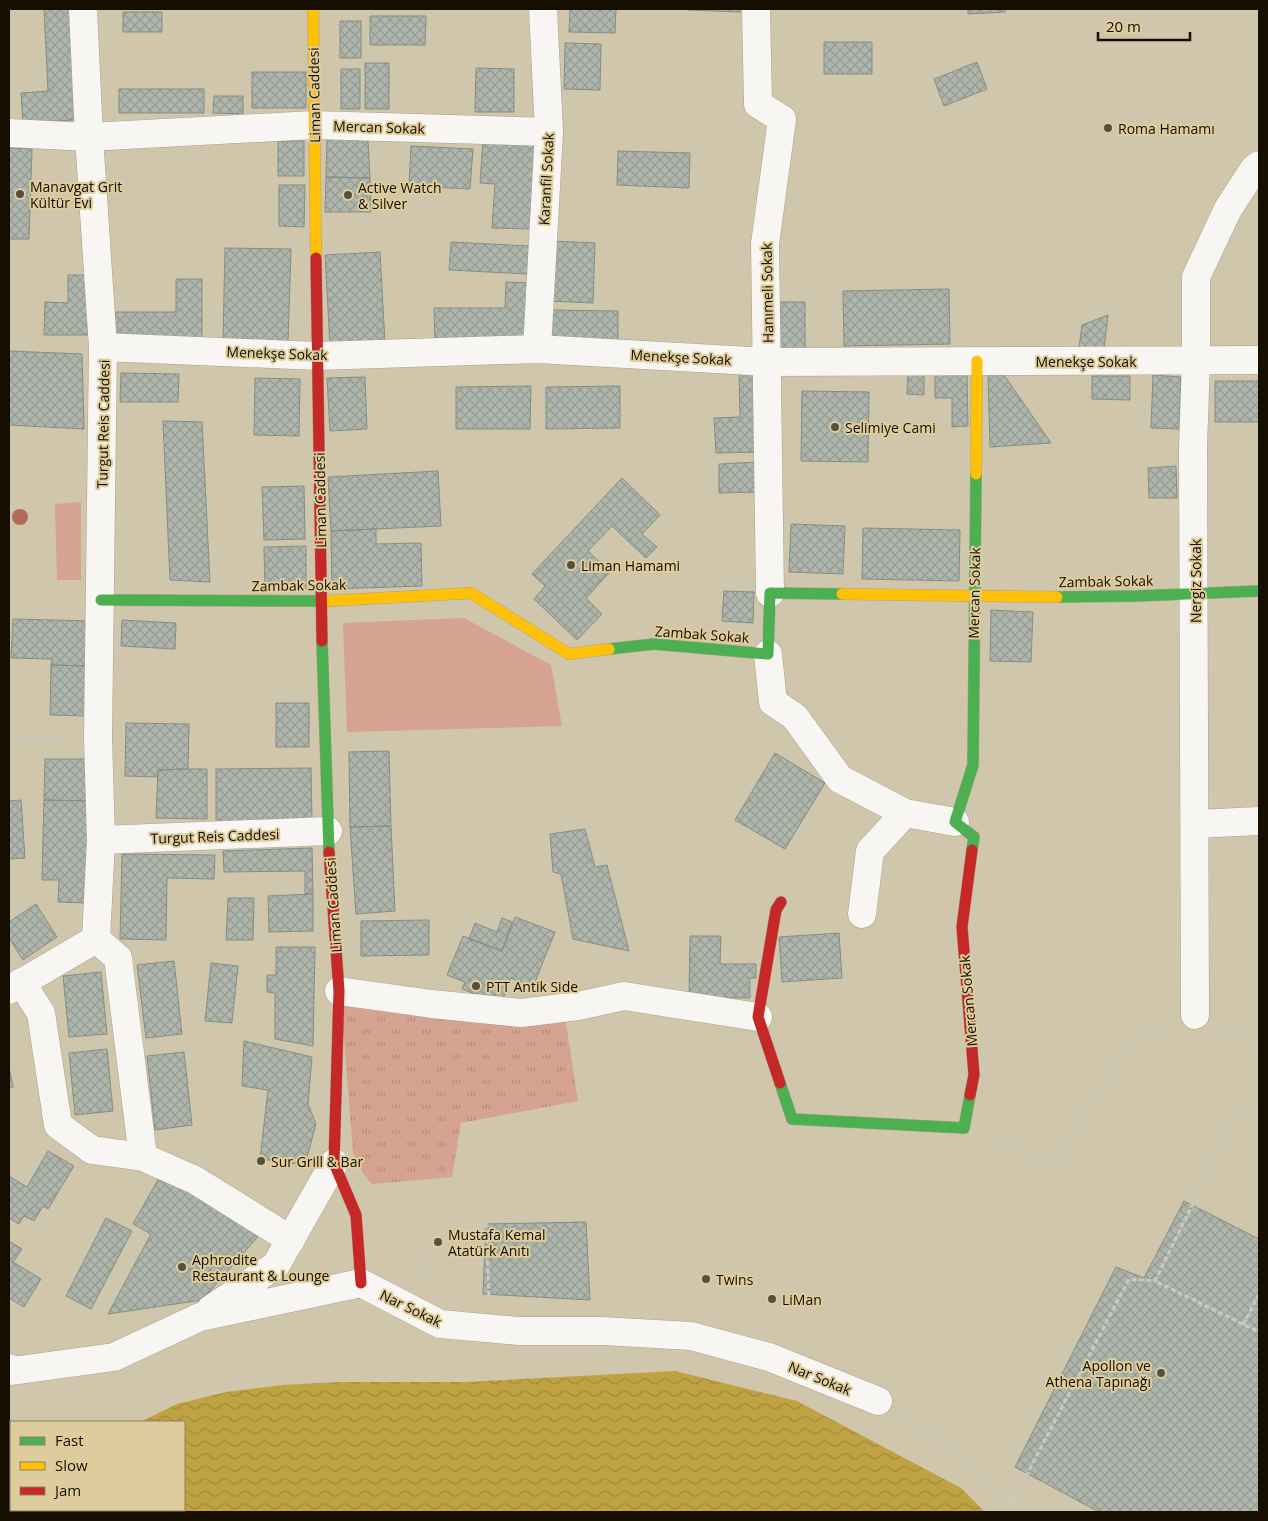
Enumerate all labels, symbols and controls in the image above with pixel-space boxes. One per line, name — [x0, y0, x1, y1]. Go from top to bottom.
scale bar — [1098, 10, 1190, 42]
text: 20 m — [1106, 16, 1141, 36]
street label: Liman Caddesi — [304, 47, 324, 143]
street label: Mercan Sokak — [333, 116, 426, 138]
place label: Roma Hamamı — [1118, 119, 1215, 138]
marker: Roma Hamamı — [1102, 122, 1114, 134]
street label: Karanfil Sokak — [534, 132, 558, 226]
place label: Manavgat Grit Kültür Evi — [30, 177, 122, 212]
place label: Active Watch & Silver — [358, 178, 442, 213]
marker: Manavgat Grit Kültür Evi — [14, 188, 26, 200]
marker: Active Watch & Silver — [342, 189, 354, 201]
street label: Hanımeli Sokak — [757, 242, 777, 343]
street label: Menekşe Sokak — [226, 342, 328, 364]
street label: Menekşe Sokak — [630, 345, 733, 369]
street label: Menekşe Sokak — [1035, 352, 1137, 371]
street label: Turgut Reis Caddesi — [92, 359, 114, 489]
place label: Selimiye Cami — [845, 418, 936, 437]
marker: Selimiye Cami — [829, 421, 841, 433]
street label: Liman Caddesi — [310, 452, 330, 548]
street label: Nergiz Sokak — [1186, 538, 1205, 623]
street label: Mercan Sokak — [964, 546, 984, 639]
place label: Liman Hamami — [581, 556, 680, 575]
marker: Liman Hamami — [565, 559, 577, 571]
street label: Zambak Sokak — [1058, 571, 1154, 591]
street label: Zambak Sokak — [251, 575, 347, 595]
street label: Zambak Sokak — [654, 621, 751, 647]
street label: Turgut Reis Caddesi — [150, 824, 280, 848]
street label: Liman Caddesi — [320, 857, 346, 953]
street label: Mercan Sokak — [954, 954, 981, 1047]
place label: PTT Antik Side — [486, 977, 578, 996]
marker: PTT Antik Side — [470, 980, 482, 992]
place label: Sur Grill & Bar — [271, 1152, 363, 1171]
marker: Sur Grill & Bar — [255, 1155, 267, 1167]
place label: Mustafa Kemal Atatürk Anıtı — [448, 1225, 545, 1260]
marker: Mustafa Kemal Atatürk Anıtı — [432, 1236, 444, 1248]
place label: Aphrodite Restaurant & Lounge — [192, 1250, 330, 1285]
marker: Aphrodite Restaurant & Lounge — [176, 1261, 188, 1273]
place label: Twins — [716, 1270, 754, 1289]
marker: Twins — [700, 1273, 712, 1285]
street label: Nar Sokak — [377, 1285, 446, 1331]
place label: LiMan — [782, 1290, 822, 1309]
marker: LiMan — [766, 1293, 778, 1305]
place label: Apollon ve Athena Tapınağı — [1046, 1356, 1151, 1391]
street label: Nar Sokak — [786, 1357, 855, 1399]
marker: Apollon ve Athena Tapınağı — [1155, 1367, 1167, 1379]
legend — [10, 1421, 185, 1511]
text: Fast — [55, 1430, 84, 1450]
text: Slow — [55, 1455, 88, 1475]
text: Jam — [53, 1480, 81, 1500]

